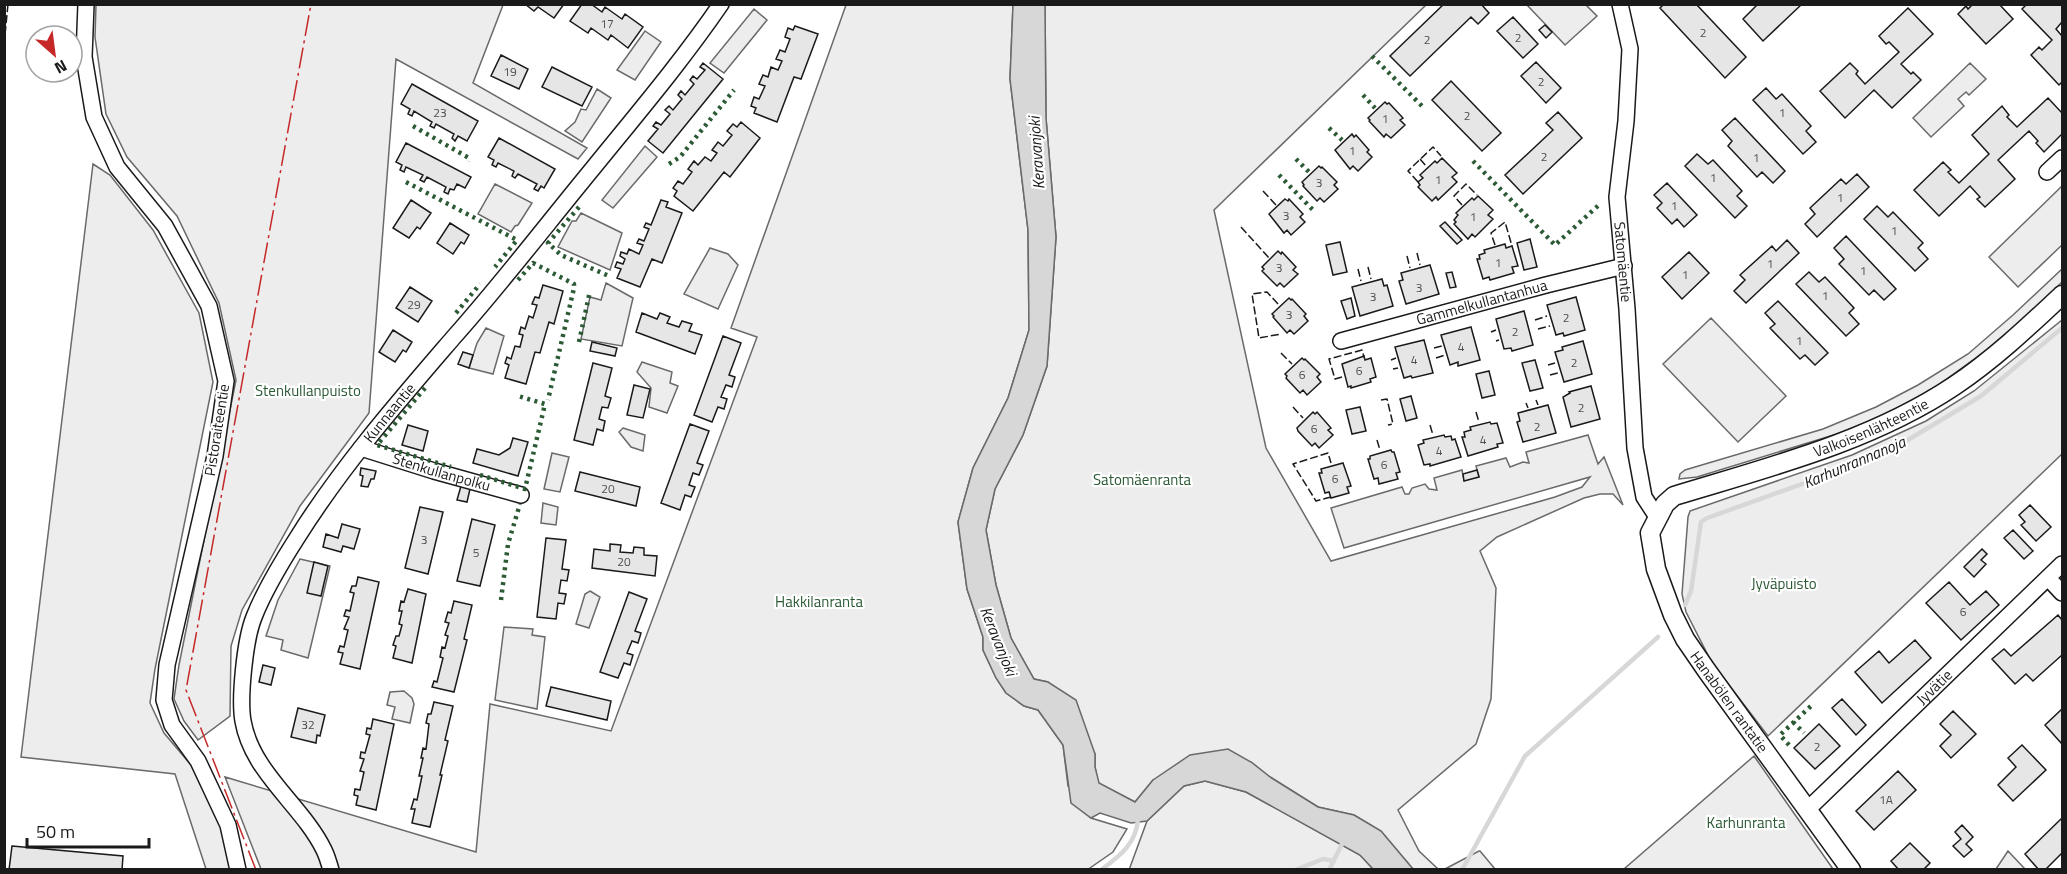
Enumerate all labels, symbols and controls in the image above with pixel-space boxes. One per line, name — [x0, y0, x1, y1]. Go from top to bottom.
house number: 17 — [600, 14, 614, 33]
house number: 2 — [1700, 23, 1706, 42]
north arrow — [24, 24, 84, 84]
house number: 2 — [1515, 28, 1521, 47]
house number: 2 — [1424, 30, 1430, 49]
text: N — [51, 54, 72, 80]
house number: 19 — [503, 62, 517, 81]
house number: 2 — [1538, 72, 1544, 91]
house number: 23 — [433, 103, 447, 122]
house number: 1 — [1779, 103, 1785, 122]
house number: 2 — [1464, 106, 1470, 125]
house number: 1 — [1382, 109, 1388, 128]
water label: Keravanjoki — [1021, 114, 1051, 190]
house number: 1 — [1349, 141, 1355, 160]
house number: 2 — [1541, 147, 1547, 166]
house number: 1 — [1753, 148, 1759, 167]
house number: 1 — [1710, 168, 1716, 187]
house number: 1 — [1435, 170, 1441, 189]
house number: 3 — [1316, 173, 1322, 192]
house number: 1 — [1837, 188, 1843, 207]
house number: 1 — [1671, 196, 1677, 215]
house number: 3 — [1283, 206, 1289, 225]
house number: 1 — [1470, 207, 1476, 226]
street label: Satomäentie — [1608, 221, 1638, 303]
house number: 1 — [1891, 221, 1897, 240]
house number: 1 — [1495, 253, 1501, 272]
house number: 1 — [1767, 254, 1773, 273]
house number: 3 — [1276, 258, 1282, 277]
house number: 1 — [1860, 261, 1866, 280]
house number: 1 — [1682, 265, 1688, 284]
street label: Gammelkullantanhua — [1414, 273, 1550, 331]
house number: 3 — [1416, 278, 1422, 297]
house number: 1 — [1822, 286, 1828, 305]
house number: 3 — [1370, 287, 1376, 306]
house number: 29 — [407, 295, 421, 314]
house number: 3 — [1286, 305, 1292, 324]
house number: 2 — [1563, 308, 1569, 327]
house number: 2 — [1512, 322, 1518, 341]
house number: 1 — [1796, 331, 1802, 350]
house number: 4 — [1458, 337, 1465, 356]
house number: 4 — [1411, 350, 1418, 369]
house number: 2 — [1571, 353, 1577, 372]
house number: 6 — [1356, 361, 1363, 380]
house number: 6 — [1299, 365, 1306, 384]
street label: Kunnaantie — [357, 378, 421, 447]
park label: Stenkullanpuisto — [255, 379, 361, 402]
street label: Pistoraiteentie — [198, 382, 235, 478]
street label: Valkoisenlähteentie — [1810, 392, 1932, 463]
house number: 2 — [1578, 398, 1584, 417]
house number: 2 — [1534, 417, 1540, 436]
house number: 6 — [1311, 419, 1318, 438]
water label: Karhunrannanoja — [1799, 429, 1910, 494]
house number: 4 — [1480, 430, 1487, 449]
house number: 4 — [1436, 441, 1443, 460]
street label: Stenkullanpolku — [390, 447, 493, 497]
house number: 6 — [1381, 455, 1388, 474]
park label: Satomäenranta — [1093, 468, 1191, 491]
house number: 6 — [1332, 469, 1339, 488]
house number: 20 — [601, 479, 615, 498]
house number: 3 — [421, 530, 427, 549]
house number: 5 — [473, 543, 480, 562]
house number: 20 — [617, 552, 631, 571]
park label: Jyväpuisto — [1751, 572, 1817, 595]
park label: Hakkilanranta — [775, 590, 863, 613]
house number: 6 — [1960, 602, 1967, 621]
water label: Keravanjoki — [974, 603, 1024, 681]
street label: Hanabölen rantatie — [1685, 646, 1774, 757]
street label: Jyvätie — [1911, 664, 1957, 710]
house number: 32 — [301, 715, 315, 734]
house number: 2 — [1814, 737, 1820, 756]
house number: 1A — [1879, 790, 1893, 809]
scale bar — [27, 811, 148, 849]
park label: Karhunranta — [1707, 811, 1786, 834]
text: 50 m — [36, 818, 75, 845]

